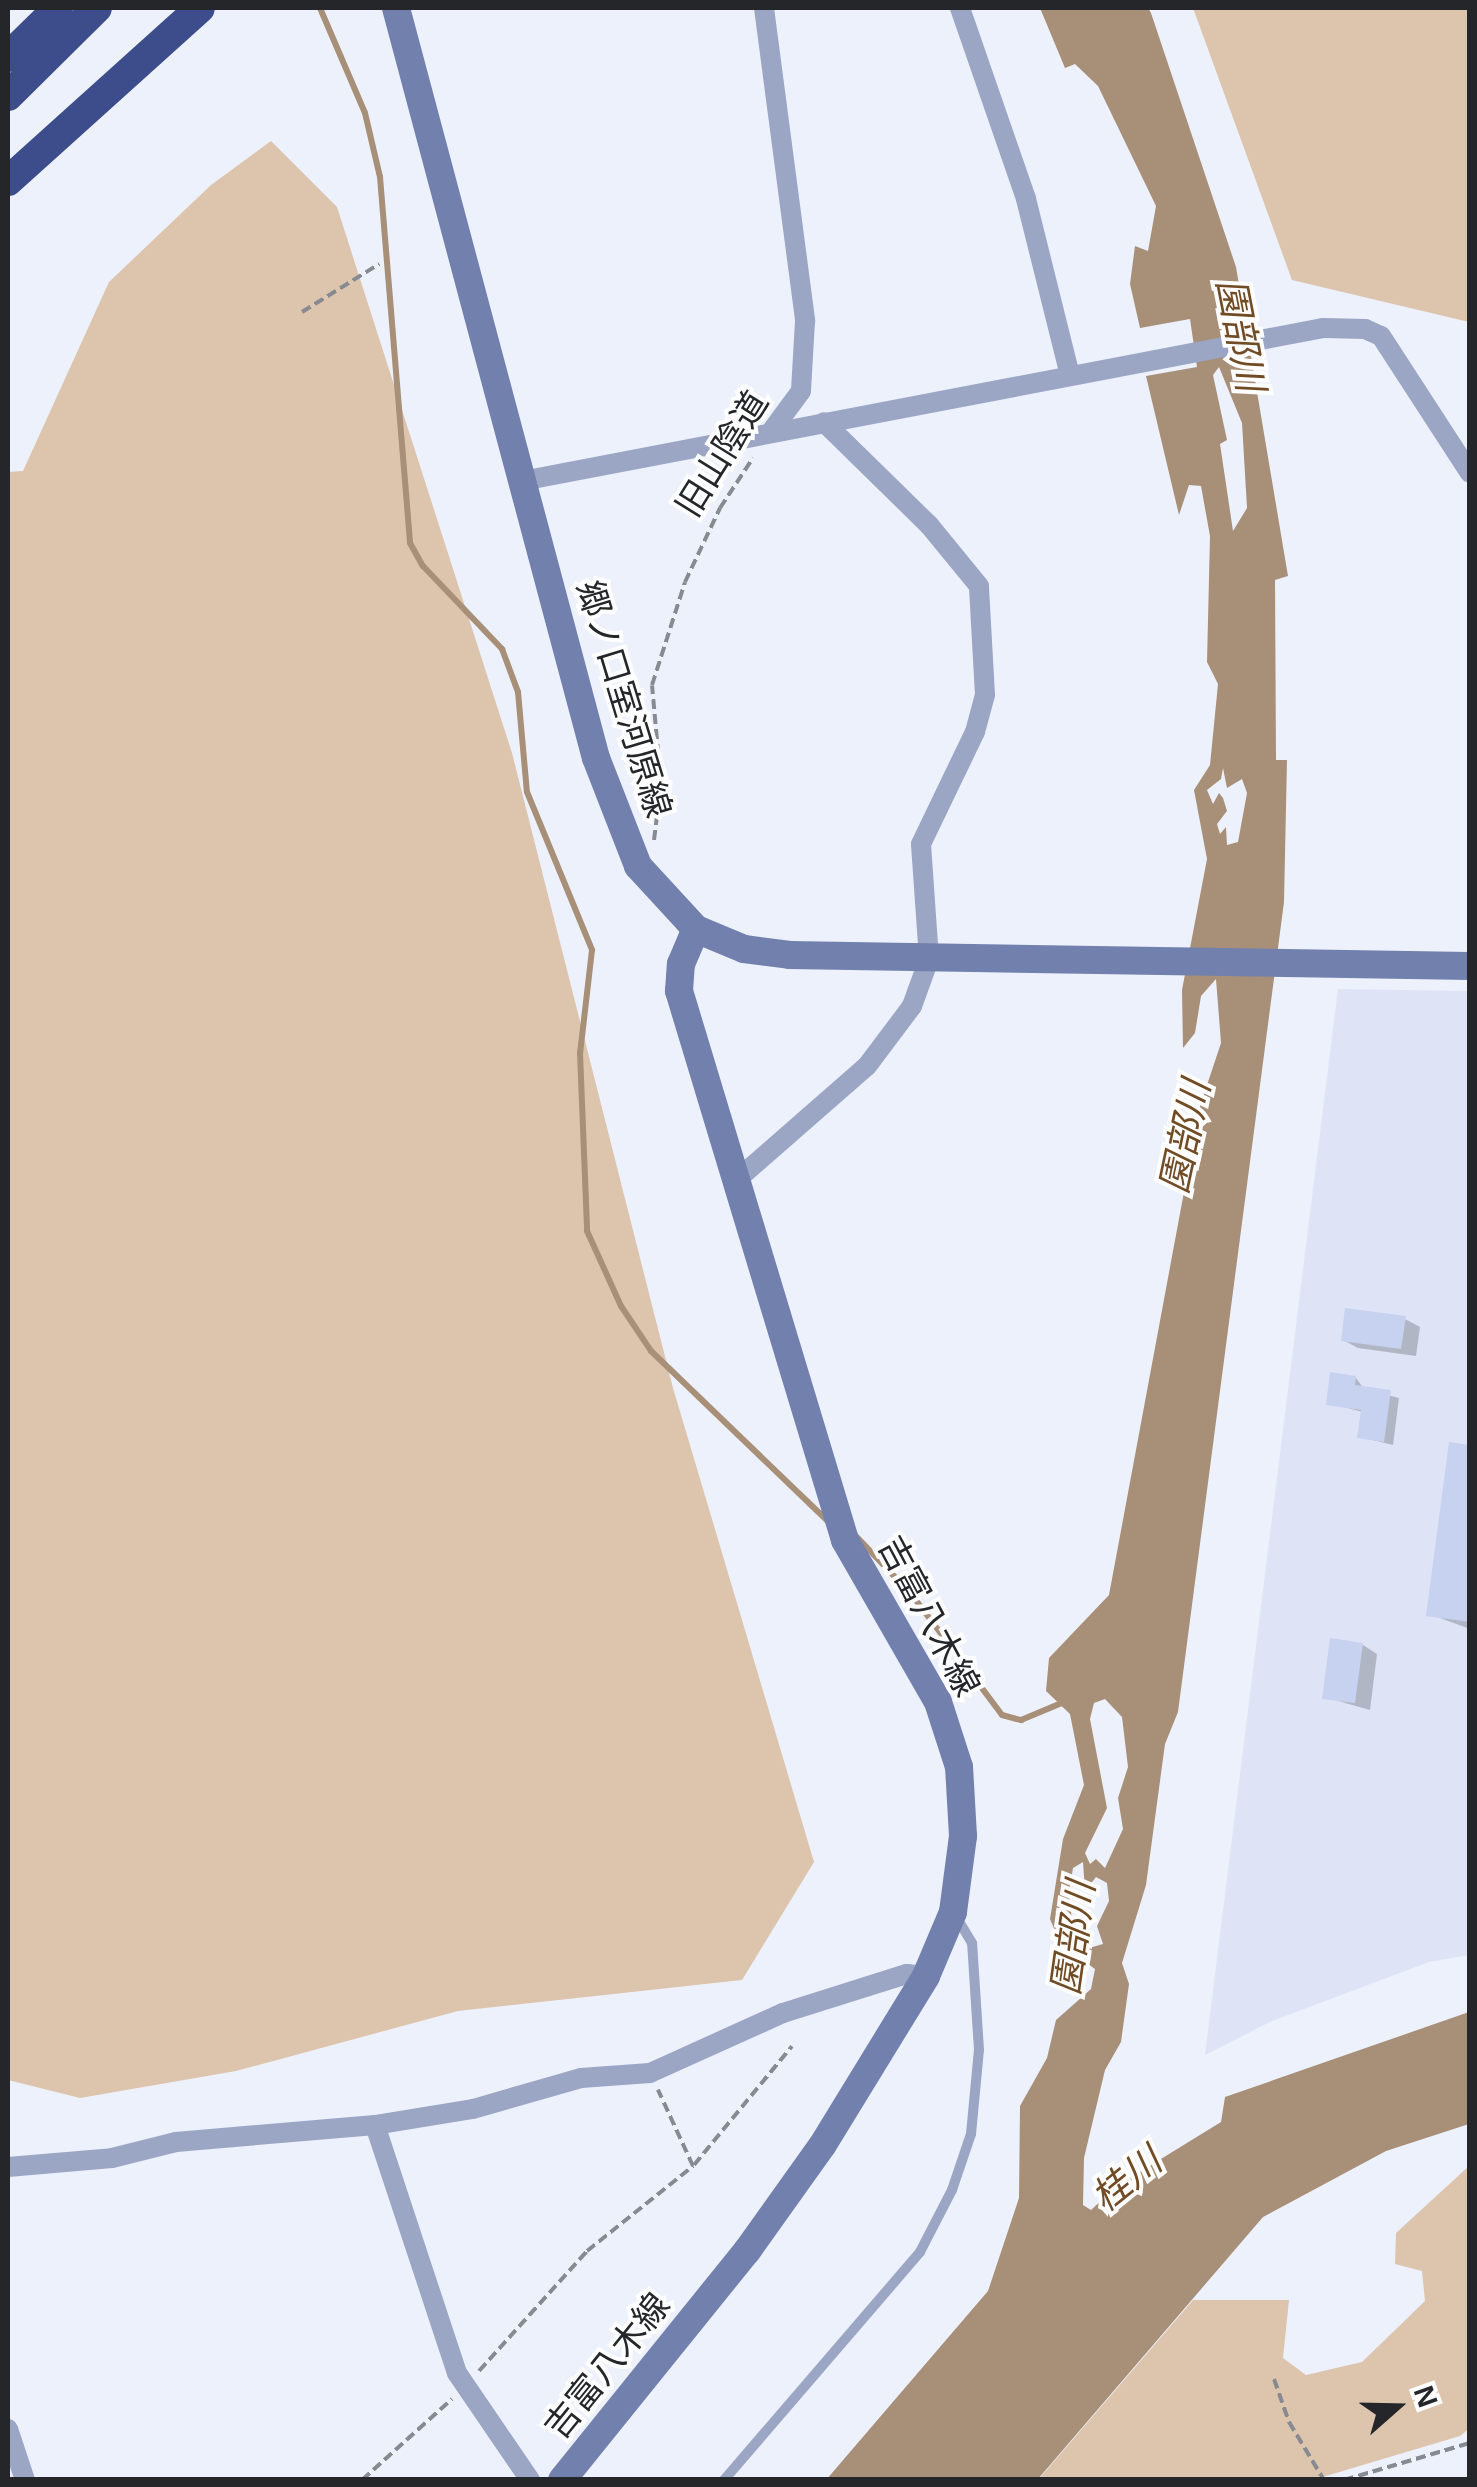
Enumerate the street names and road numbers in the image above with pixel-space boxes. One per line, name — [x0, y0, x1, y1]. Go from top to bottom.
street label: 旧山陰道 — [667, 384, 777, 524]
street label: 郷ノ口室河原線 — [568, 576, 680, 822]
street label: 吉富八木線 — [869, 1529, 989, 1703]
street label: 吉富八木線 — [536, 2285, 678, 2447]

